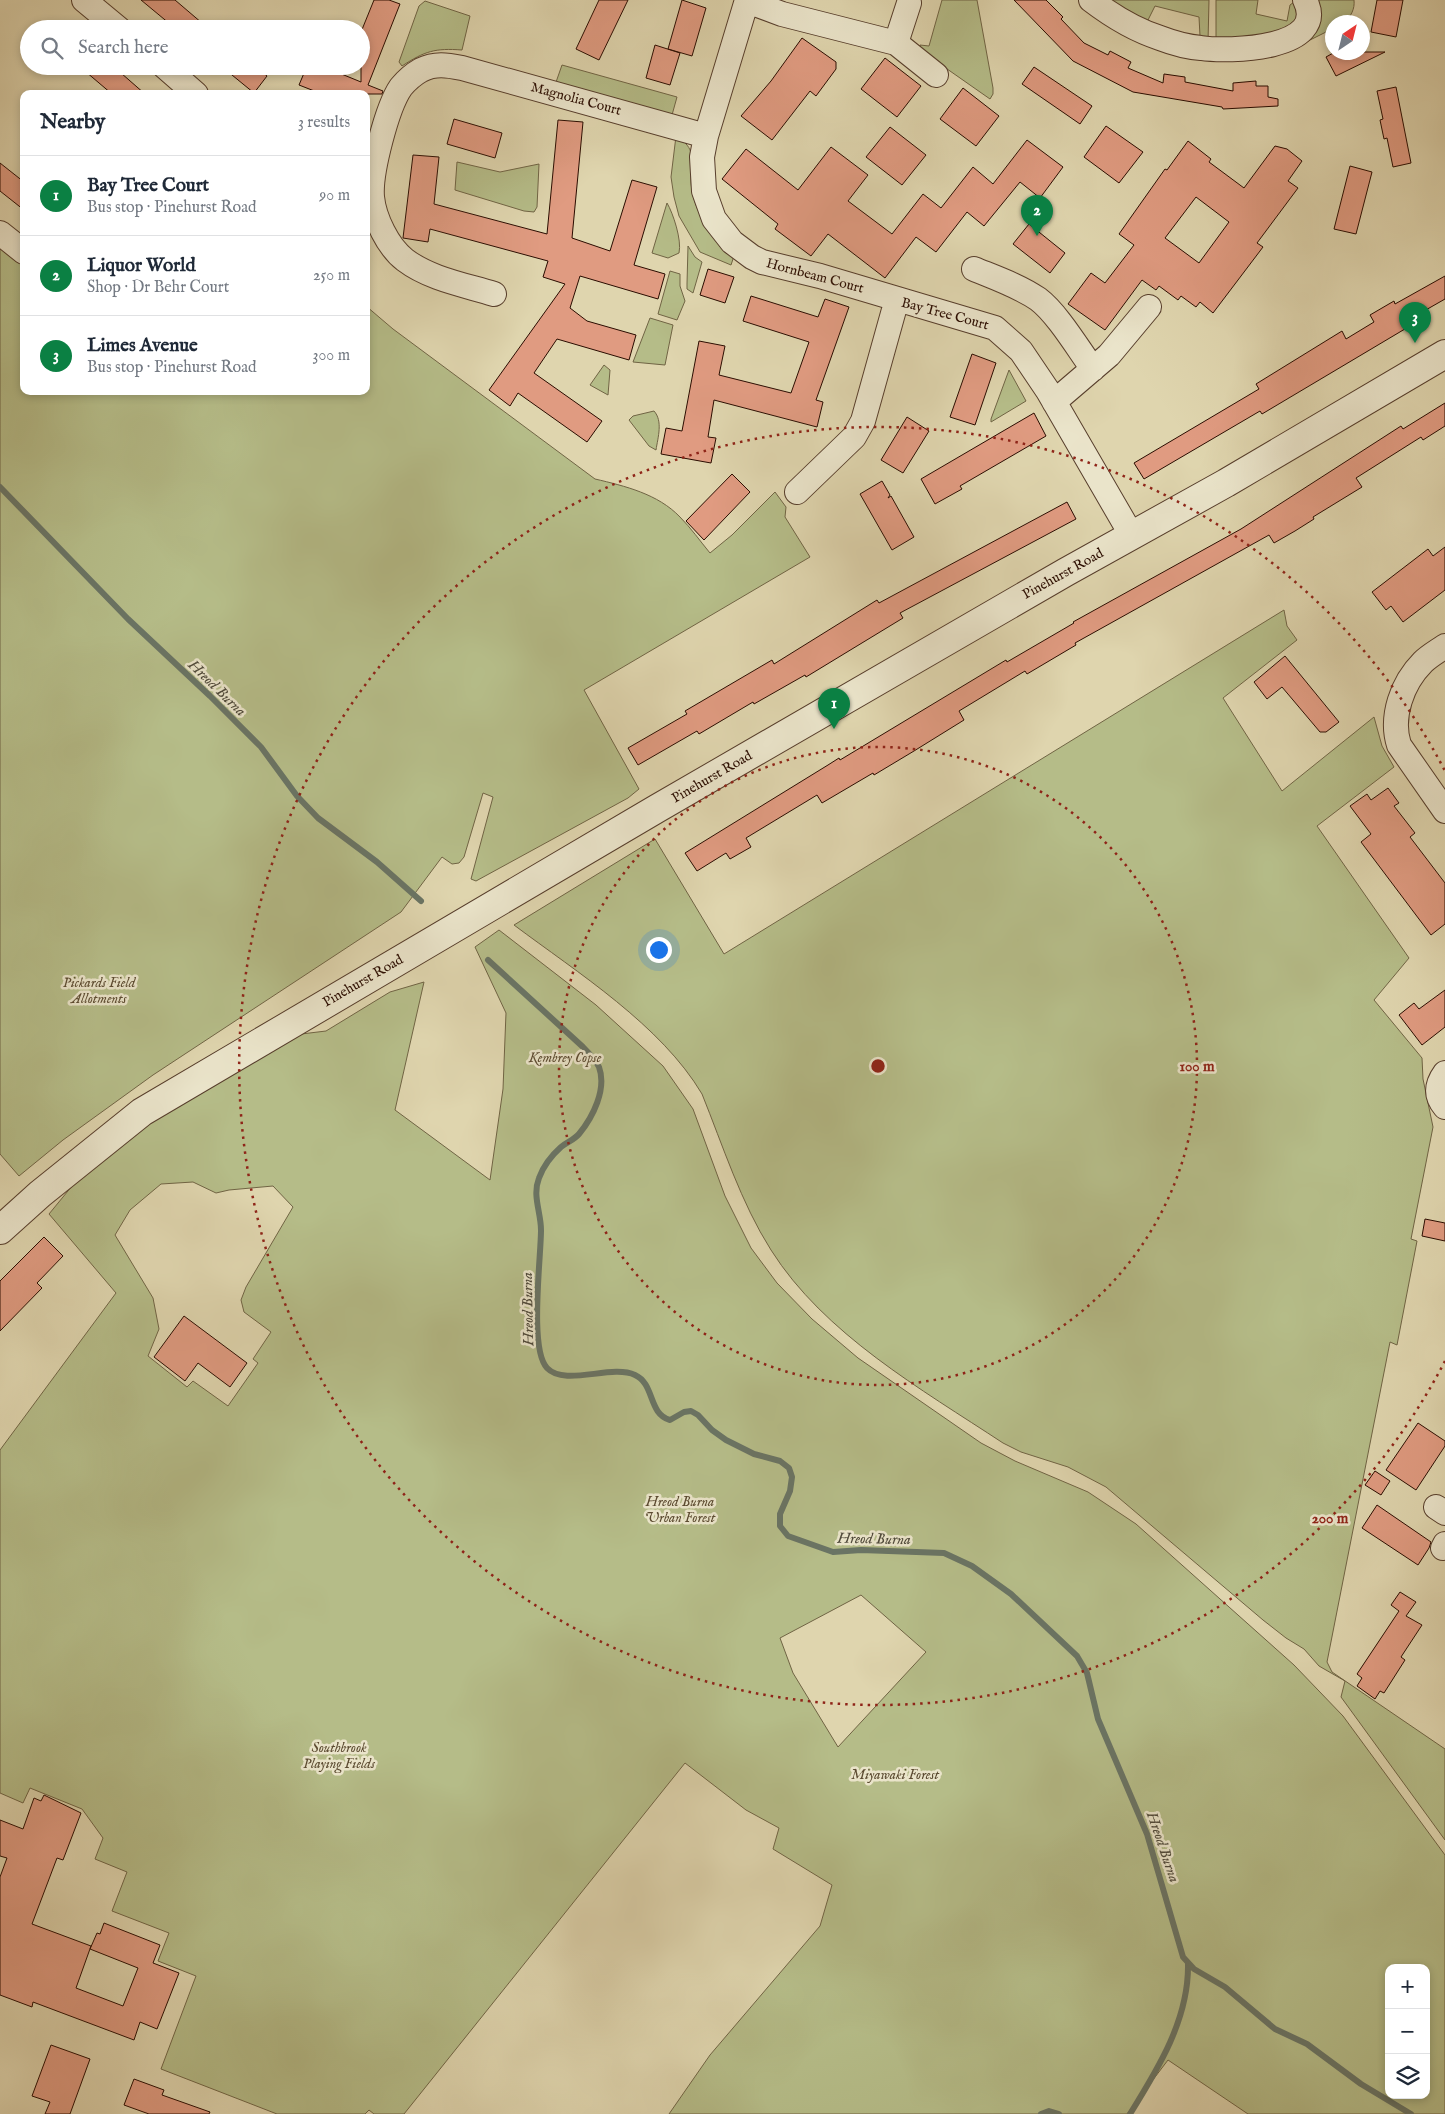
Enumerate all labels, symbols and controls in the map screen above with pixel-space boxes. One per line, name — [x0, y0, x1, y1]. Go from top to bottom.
north arrow — [1325, 15, 1370, 60]
search box — [20, 20, 370, 75]
icon: search — [38, 34, 66, 62]
text: Search here — [78, 36, 169, 60]
street label: Magnolia Court — [529, 78, 624, 120]
text: Nearby — [40, 109, 105, 136]
text: 3 results — [298, 113, 350, 133]
text: Bay Tree Court — [87, 174, 209, 198]
text: 1 — [53, 186, 59, 206]
text: 90 m — [319, 186, 350, 206]
pin: 2 — [1021, 195, 1053, 236]
text: Bus stop · Pinehurst Road — [87, 198, 257, 218]
text: Liquor World — [87, 254, 196, 278]
street label: Hornbeam Court — [764, 254, 866, 298]
text: 2 — [52, 266, 60, 286]
text: 250 m — [313, 266, 350, 286]
text: Shop · Dr Behr Court — [87, 278, 229, 298]
street label: Bay Tree Court — [899, 294, 991, 334]
pin: 3 — [1399, 302, 1431, 343]
text: Limes Avenue — [87, 334, 198, 358]
text: 3 — [53, 346, 59, 366]
text: 300 m — [312, 346, 350, 366]
text: Bus stop · Pinehurst Road — [87, 358, 257, 378]
street label: Pinehurst Road — [1019, 544, 1107, 604]
water label: Hreod Burna — [183, 655, 250, 721]
pin: 1 — [818, 688, 850, 729]
street label: Pinehurst Road — [669, 746, 756, 807]
your location — [646, 937, 672, 963]
street label: Pinehurst Road — [320, 950, 407, 1011]
park label: Pickards Field Allotments — [63, 974, 137, 1008]
park label: Kembrey Copse — [528, 1049, 602, 1067]
centre of rings — [869, 1057, 887, 1075]
text: 100 m — [1179, 1057, 1215, 1076]
water label: Hreod Burna — [518, 1272, 538, 1347]
park label: Hreod Burna Urban Forest — [645, 1493, 716, 1527]
text: 200 m — [1312, 1509, 1349, 1528]
water label: Hreod Burna — [836, 1529, 911, 1549]
park label: Southbrook Playing Fields — [303, 1739, 376, 1774]
park label: Miyawaki Forest — [851, 1766, 940, 1784]
water label: Hreod Burna — [1142, 1808, 1184, 1885]
map controls — [1385, 1964, 1430, 2099]
button: + — [1385, 1964, 1430, 2009]
button: − — [1385, 2009, 1430, 2054]
button: layers — [1385, 2054, 1430, 2099]

